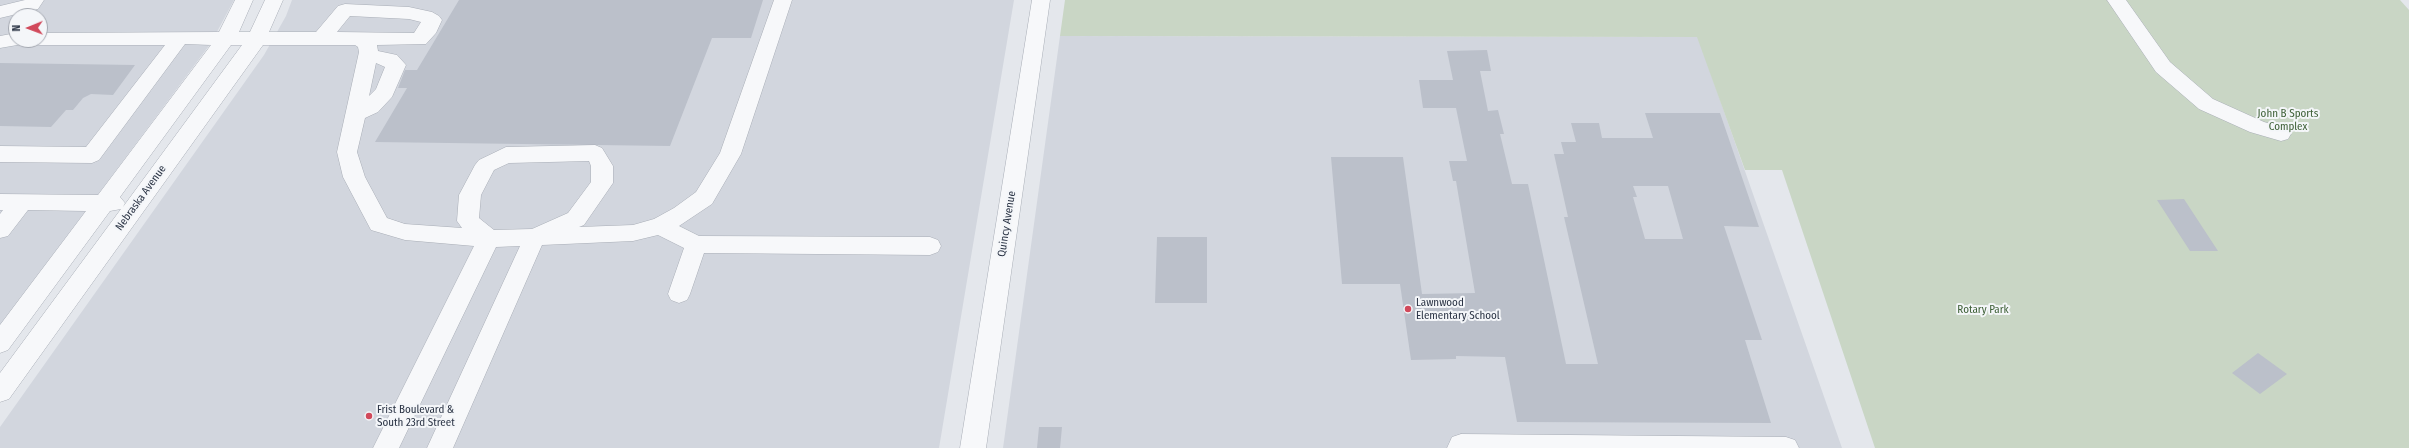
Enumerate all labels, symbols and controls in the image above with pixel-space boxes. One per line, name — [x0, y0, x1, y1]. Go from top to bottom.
north arrow — [8, 8, 48, 48]
text: N — [10, 25, 23, 32]
park label: John B Sports Complex — [2258, 107, 2318, 133]
street label: Nebraska Avenue — [113, 163, 169, 233]
street label: Quincy Avenue — [995, 190, 1019, 258]
place label: Lawnwood Elementary School — [1416, 296, 1500, 322]
park label: Rotary Park — [1957, 303, 2009, 317]
marker: Lawnwood Elementary School — [1403, 304, 1413, 314]
place label: Frist Boulevard & South 23rd Street — [377, 403, 455, 429]
marker: Frist Boulevard & South 23rd Street — [364, 411, 374, 421]

